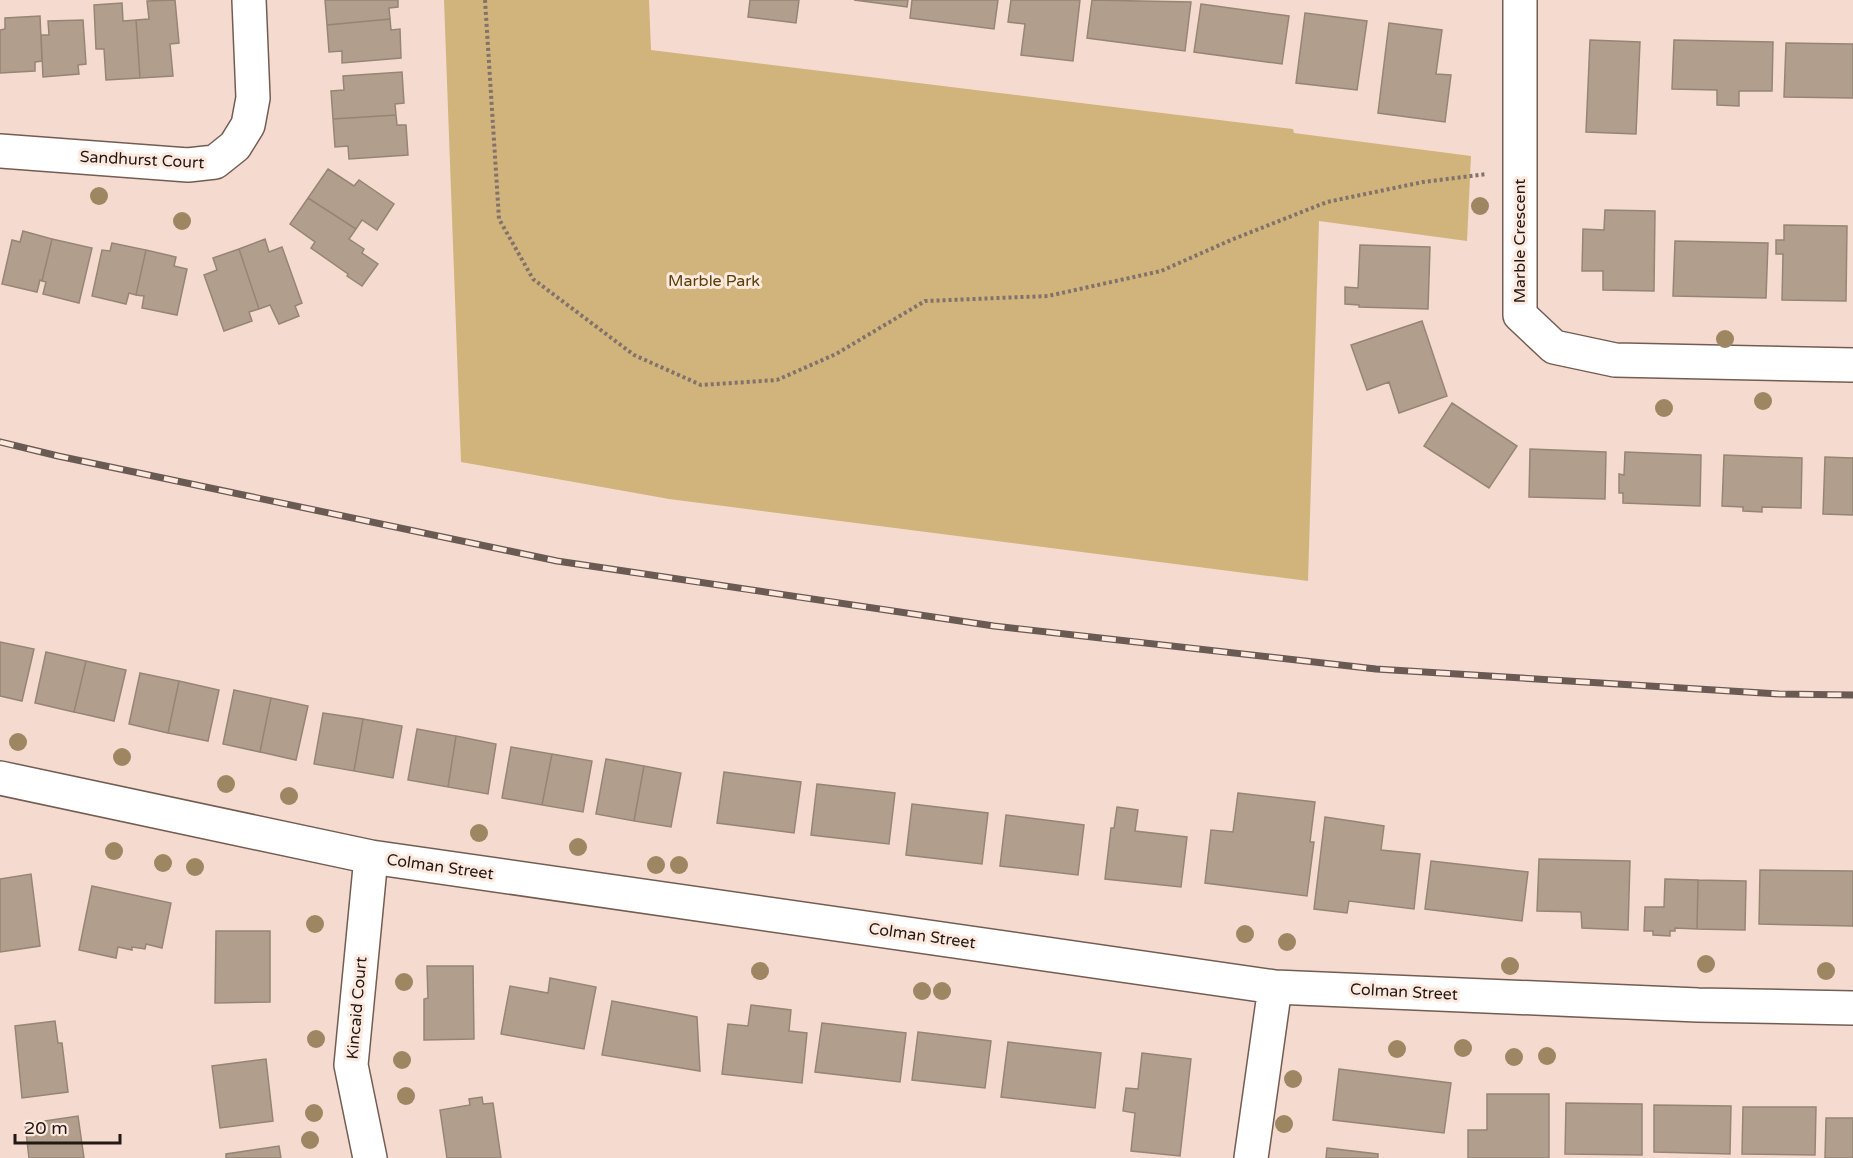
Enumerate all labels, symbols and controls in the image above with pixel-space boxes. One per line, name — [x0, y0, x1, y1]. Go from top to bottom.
street label: Sandhurst Court — [79, 147, 205, 173]
street label: Marble Crescent — [1510, 179, 1530, 303]
park label: Marble Park — [668, 271, 760, 291]
street label: Colman Street — [385, 850, 495, 884]
street label: Colman Street — [867, 919, 977, 953]
street label: Kincaid Court — [343, 956, 371, 1060]
street label: Colman Street — [1350, 979, 1458, 1005]
scale bar — [15, 1107, 120, 1145]
text: 20 m — [24, 1117, 68, 1139]

